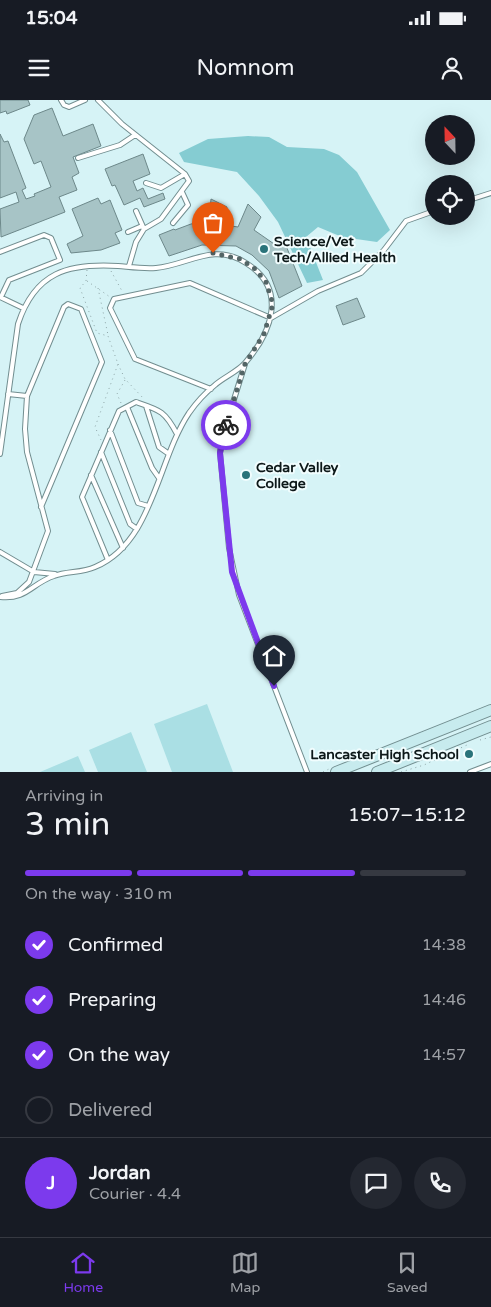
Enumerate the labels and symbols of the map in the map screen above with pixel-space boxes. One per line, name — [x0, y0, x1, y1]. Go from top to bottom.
north arrow — [425, 115, 475, 165]
pin — [192, 202, 234, 253]
place label: Science/Vet Tech/Allied Health — [273, 233, 396, 266]
marker: Science/Vet Tech/Allied Health — [258, 243, 270, 255]
courier — [201, 400, 251, 450]
place label: Cedar Valley College — [256, 459, 339, 492]
marker: Cedar Valley College — [240, 469, 252, 481]
pin — [253, 635, 295, 686]
place label: Lancaster High School — [310, 746, 459, 763]
marker: Lancaster High School — [463, 748, 475, 760]

